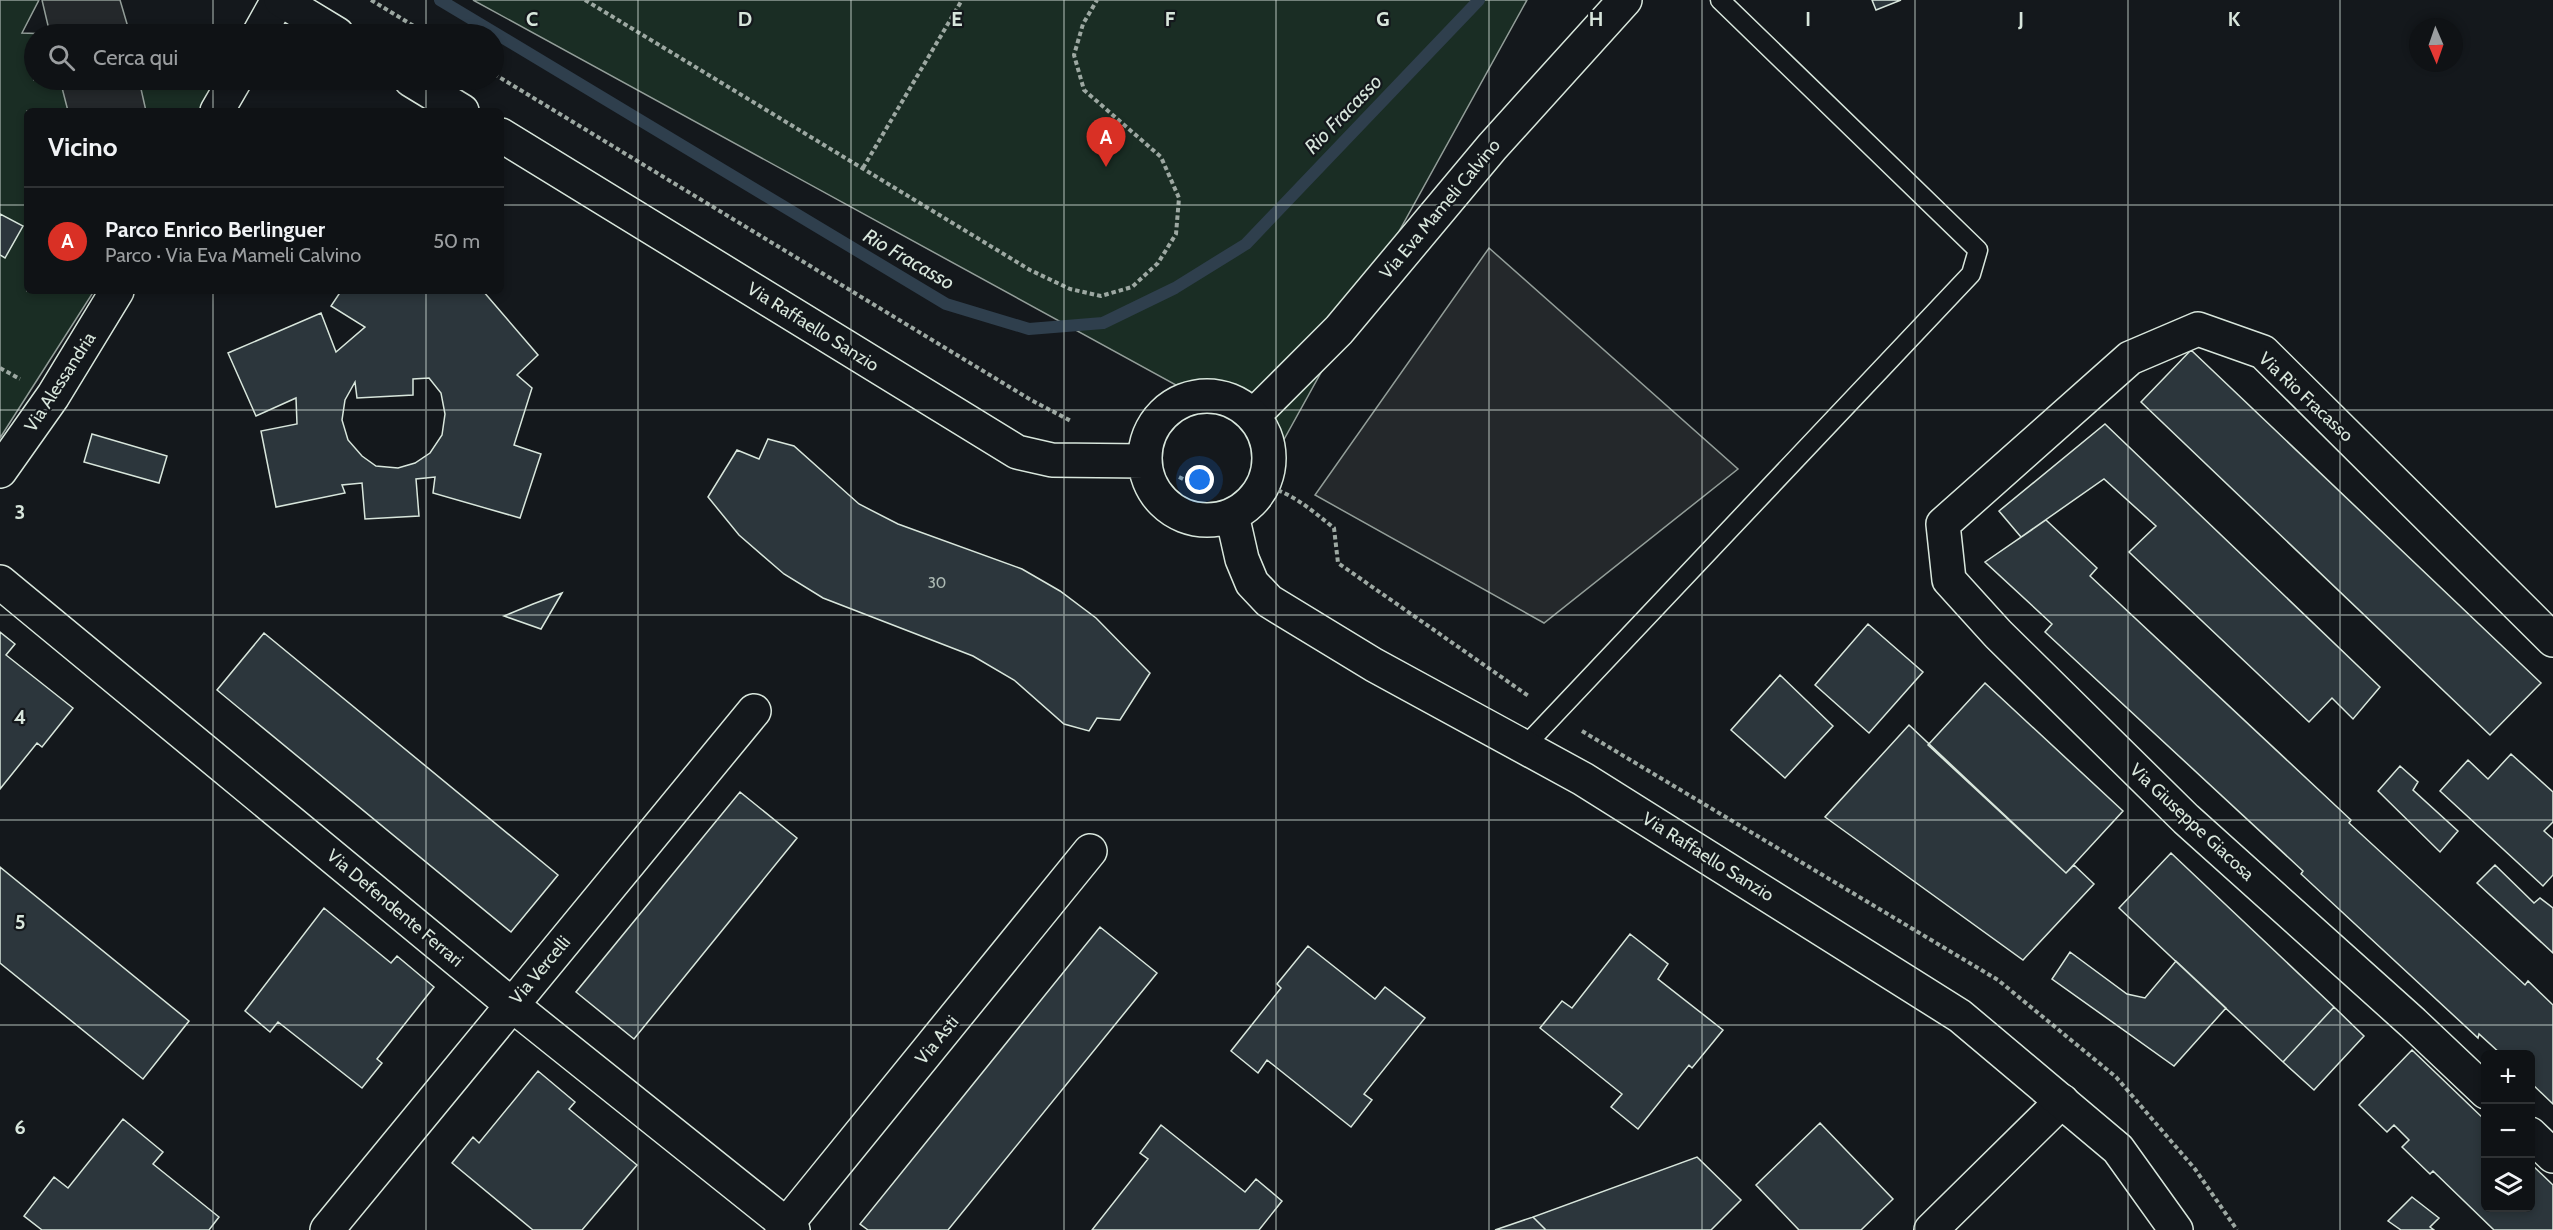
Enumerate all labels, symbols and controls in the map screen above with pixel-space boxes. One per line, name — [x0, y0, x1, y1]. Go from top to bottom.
text: C — [526, 7, 538, 31]
text: D — [738, 7, 752, 31]
text: E — [951, 7, 963, 31]
text: F — [1165, 7, 1176, 31]
text: G — [1376, 7, 1390, 31]
text: H — [1589, 7, 1603, 31]
text: I — [1805, 7, 1811, 31]
text: J — [2017, 7, 2024, 31]
text: K — [2228, 7, 2241, 31]
north arrow — [2409, 18, 2463, 72]
search box — [24, 24, 504, 90]
icon: search — [45, 41, 78, 74]
text: Cerca qui — [93, 44, 178, 71]
water label: Rio Fracasso — [1299, 69, 1387, 159]
pin: A — [1086, 118, 1126, 167]
text: Vicino — [48, 131, 117, 163]
street label: Via Eva Mameli Calvino — [1375, 134, 1505, 284]
text: Parco Enrico Berlinguer — [105, 216, 325, 243]
water label: Rio Fracasso — [859, 223, 959, 295]
text: A — [61, 229, 74, 253]
text: 50 m — [433, 229, 480, 253]
text: Parco · Via Eva Mameli Calvino — [105, 243, 361, 267]
street label: Via Raffaello Sanzio — [743, 278, 883, 376]
street label: Via Alessandria — [20, 328, 101, 436]
street label: Via Rio Fracasso — [2254, 348, 2358, 446]
your location — [1185, 465, 1214, 494]
text: 3 — [15, 500, 25, 524]
house number: 30 — [928, 574, 946, 592]
text: 4 — [14, 705, 26, 729]
street label: Via Giuseppe Giacosa — [2125, 759, 2259, 886]
street label: Via Raffaello Sanzio — [1638, 808, 1778, 906]
street label: Via Defendente Ferrari — [322, 845, 468, 971]
text: 5 — [15, 910, 25, 934]
street label: Via Vercelli — [505, 931, 575, 1009]
street label: Via Asti — [911, 1011, 963, 1069]
map controls — [2481, 1050, 2535, 1212]
button: + — [2481, 1050, 2535, 1104]
button: − — [2481, 1104, 2535, 1158]
text: 6 — [14, 1115, 26, 1139]
button: layers — [2481, 1158, 2535, 1212]

